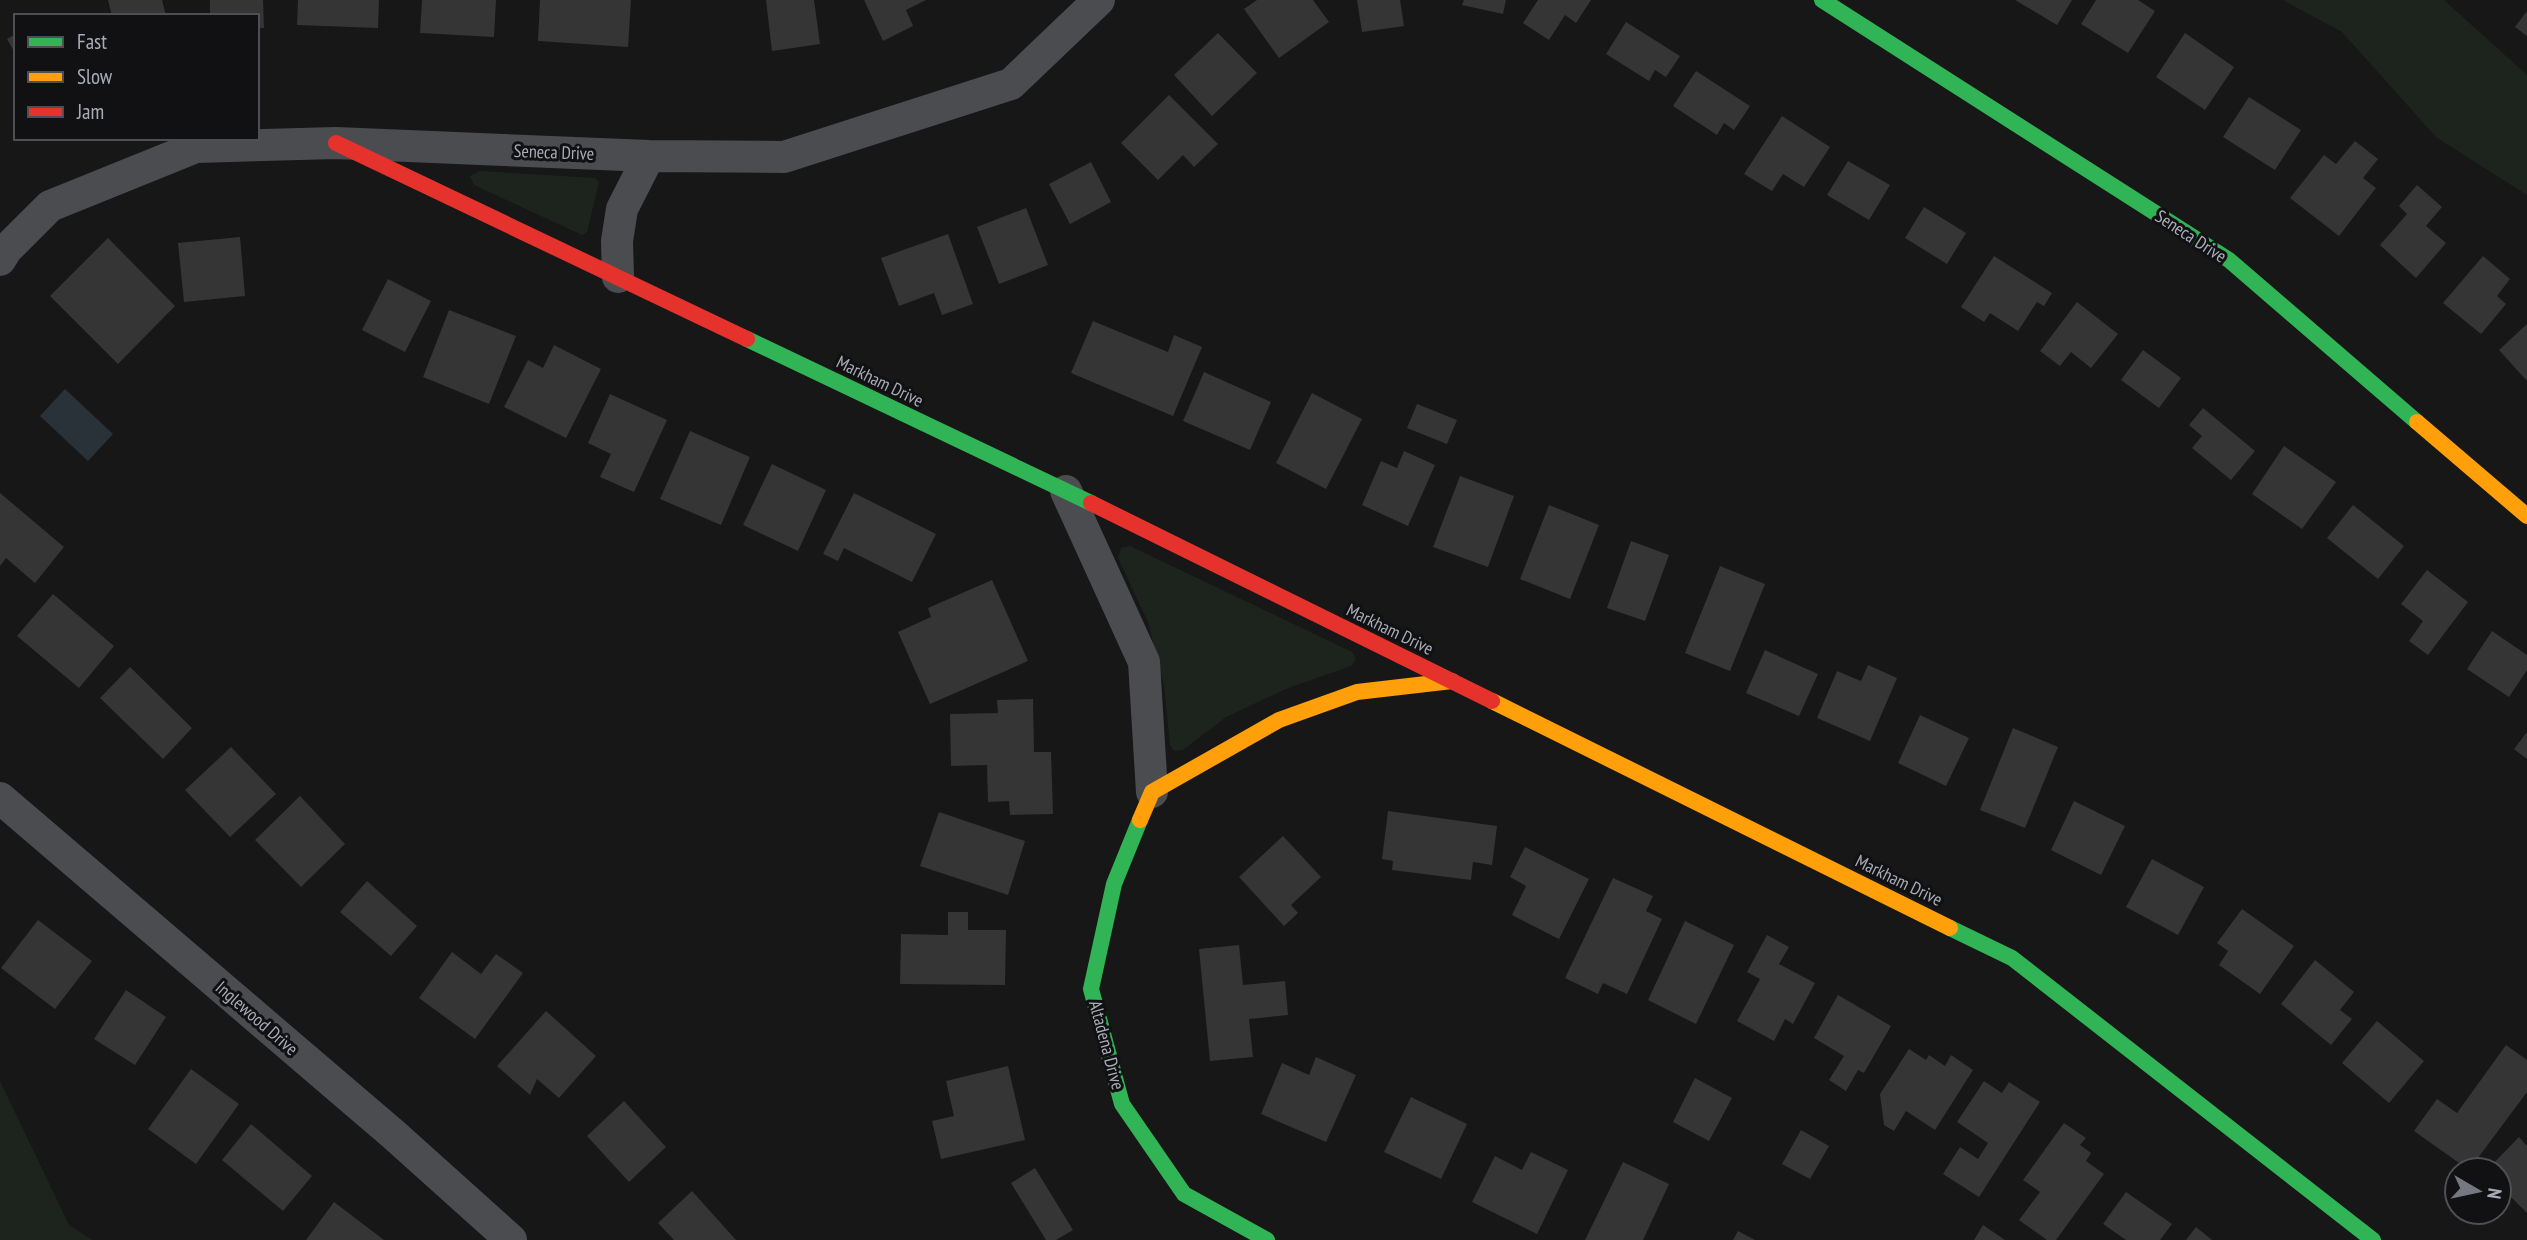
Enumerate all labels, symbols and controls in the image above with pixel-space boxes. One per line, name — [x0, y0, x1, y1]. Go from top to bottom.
legend — [14, 14, 259, 140]
text: Fast — [77, 28, 107, 55]
text: Slow — [77, 63, 113, 90]
text: Jam — [76, 98, 104, 125]
street label: Seneca Drive — [513, 139, 595, 165]
street label: Seneca Drive — [2151, 204, 2231, 268]
street label: Markham Drive — [833, 350, 927, 412]
street label: Markham Drive — [1343, 598, 1437, 660]
street label: Markham Drive — [1852, 849, 1946, 911]
street label: Inglewood Drive — [211, 976, 303, 1060]
street label: Altadena Drive — [1084, 998, 1130, 1092]
north arrow — [2443, 1156, 2513, 1226]
text: N — [2482, 1187, 2507, 1201]

